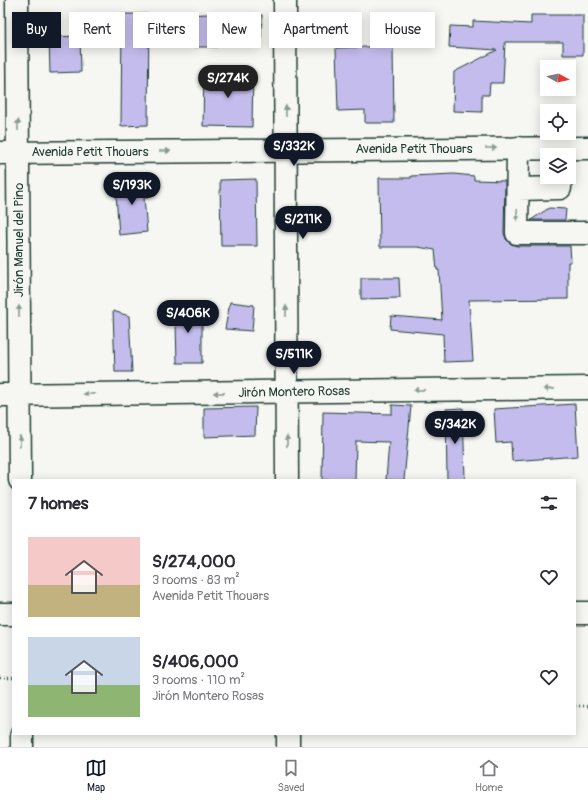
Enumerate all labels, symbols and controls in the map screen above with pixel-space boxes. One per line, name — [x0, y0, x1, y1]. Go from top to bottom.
chip: Buy — [12, 12, 61, 48]
chip: Rent — [69, 12, 125, 48]
chip: Filters — [133, 12, 199, 48]
chip: New — [207, 12, 261, 48]
chip: Apartment — [269, 12, 362, 48]
chip: House — [370, 12, 435, 48]
north arrow — [540, 60, 576, 96]
map controls — [540, 60, 576, 184]
pin: S/274K — [195, 65, 261, 99]
text: S/274K — [207, 70, 249, 86]
one-way arrow — [283, 104, 289, 117]
button: locate — [540, 104, 576, 140]
one-way arrow — [15, 118, 21, 131]
pin: S/332K — [261, 133, 327, 167]
text: S/332K — [273, 138, 315, 154]
street label: Avenida Petit Thouars — [355, 141, 473, 157]
street label: Avenida Petit Thouars — [31, 144, 149, 160]
one-way arrow — [485, 145, 497, 152]
one-way arrow — [159, 148, 172, 154]
button: layers — [540, 148, 576, 184]
pin: S/193K — [99, 172, 165, 206]
text: S/193K — [112, 177, 152, 193]
street label: Jirón Manuel del Pino — [11, 183, 27, 297]
pin: S/211K — [270, 206, 336, 240]
one-way arrow — [514, 209, 521, 221]
text: S/211K — [284, 211, 322, 227]
pin: S/406K — [155, 300, 221, 334]
one-way arrow — [16, 304, 22, 317]
one-way arrow — [283, 304, 289, 317]
text: S/406K — [166, 305, 210, 321]
pin: S/511K — [261, 341, 327, 375]
text: S/511K — [275, 346, 313, 362]
street label: Jirón Montero Rosas — [238, 383, 350, 401]
one-way arrow — [542, 386, 555, 392]
one-way arrow — [412, 387, 425, 393]
one-way arrow — [212, 390, 225, 396]
one-way arrow — [82, 391, 95, 397]
pin: S/342K — [422, 411, 488, 445]
text: S/342K — [434, 416, 476, 432]
one-way arrow — [17, 434, 23, 447]
one-way arrow — [284, 434, 290, 447]
icon: filters — [538, 492, 560, 514]
text: 7 homes — [28, 493, 88, 514]
text: S/274,000 — [152, 551, 236, 572]
icon: home — [60, 553, 108, 601]
icon: heart — [538, 566, 560, 588]
text: 3 rooms · 83 m² — [152, 572, 240, 588]
text: Avenida Petit Thouars — [152, 588, 269, 604]
text: S/406,000 — [152, 651, 239, 672]
icon: home — [60, 653, 108, 701]
icon: heart — [538, 666, 560, 688]
text: 3 rooms · 110 m² — [152, 672, 245, 688]
text: Jirón Montero Rosas — [152, 688, 264, 704]
tab: Map — [85, 757, 107, 794]
tab: Saved — [277, 757, 305, 794]
tab: Home — [475, 757, 503, 794]

